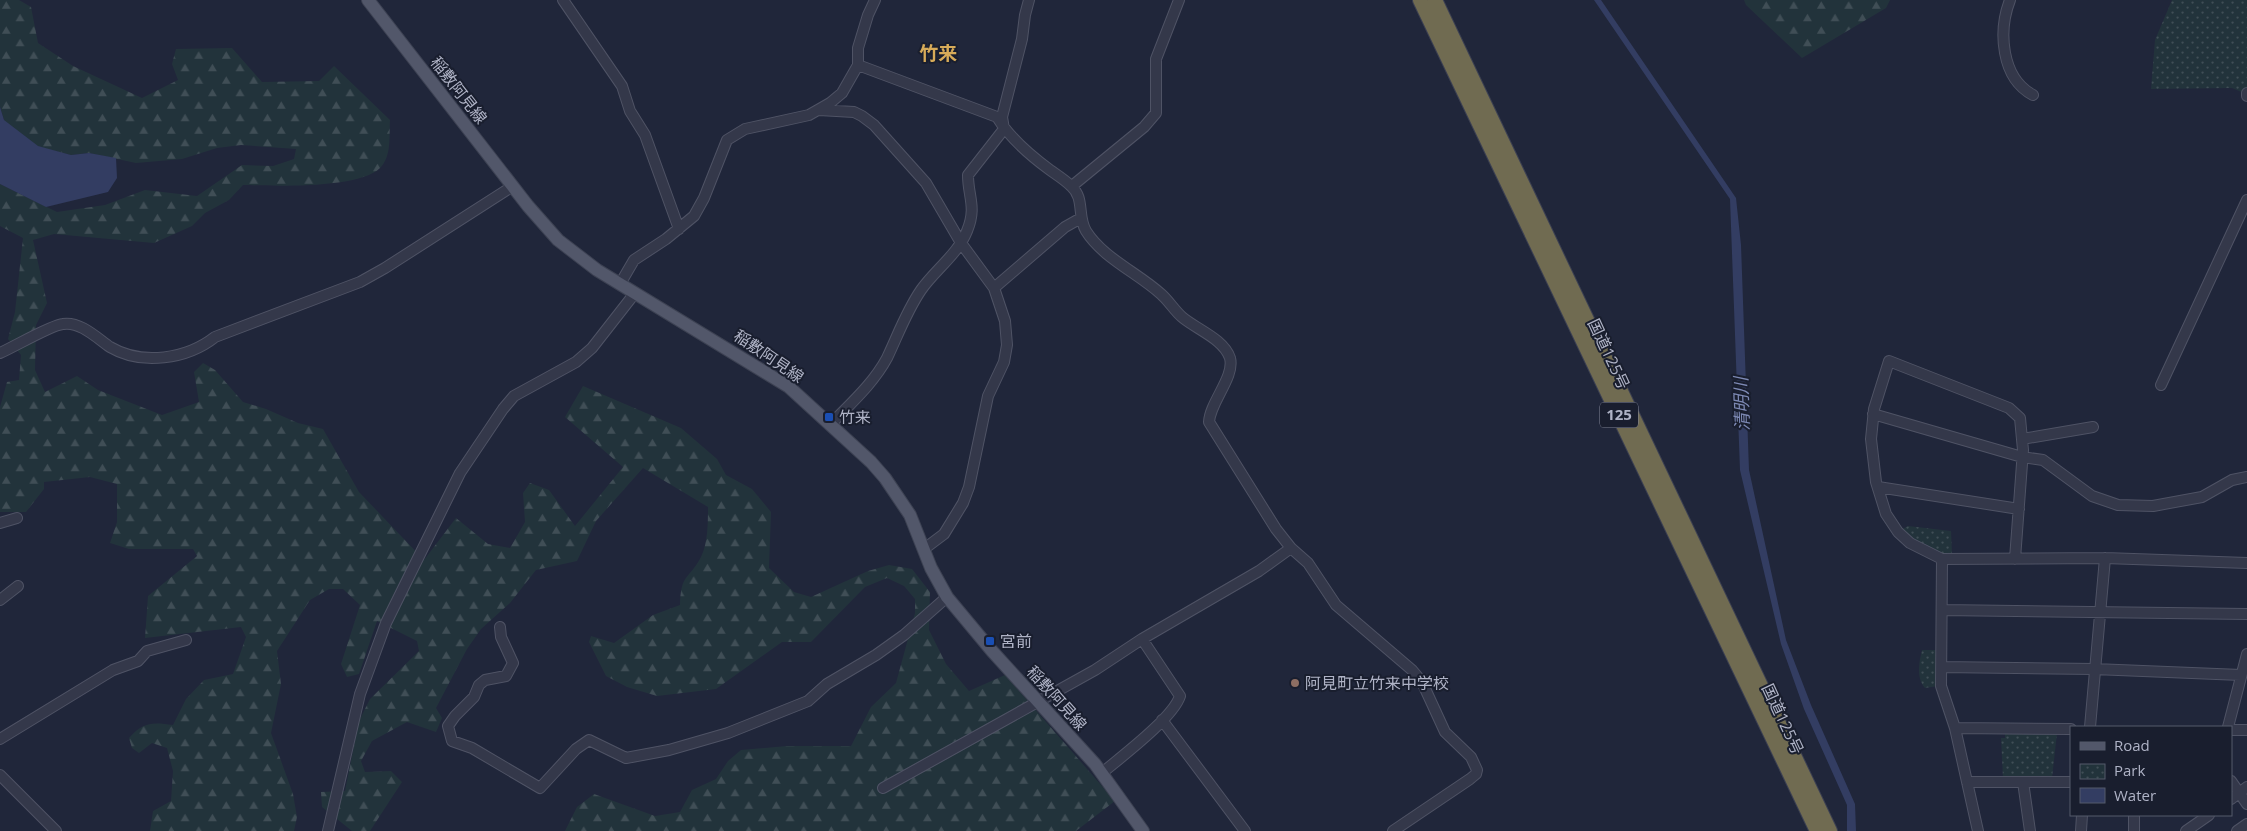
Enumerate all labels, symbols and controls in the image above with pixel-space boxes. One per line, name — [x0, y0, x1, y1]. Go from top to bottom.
district label: 竹来 — [919, 40, 957, 66]
street label: 稲敷阿見線 — [426, 52, 492, 128]
street label: 国道125号 — [1583, 315, 1635, 393]
street label: 稲敷阿見線 — [730, 325, 808, 387]
water label: 清明川 — [1728, 375, 1754, 431]
road number: 125 — [1600, 402, 1638, 428]
place label: 竹来 — [839, 406, 871, 428]
marker: 竹来 — [823, 411, 835, 423]
place label: 宮前 — [1000, 630, 1032, 652]
marker: 宮前 — [984, 635, 996, 647]
street label: 稲敷阿見線 — [1022, 661, 1092, 735]
place label: 阿見町立竹来中学校 — [1305, 672, 1449, 694]
marker: 阿見町立竹来中学校 — [1289, 677, 1301, 689]
street label: 国道125号 — [1757, 680, 1809, 758]
legend — [2070, 726, 2232, 816]
text: Road — [2114, 735, 2150, 755]
text: Park — [2114, 760, 2145, 780]
text: Water — [2114, 785, 2156, 805]

